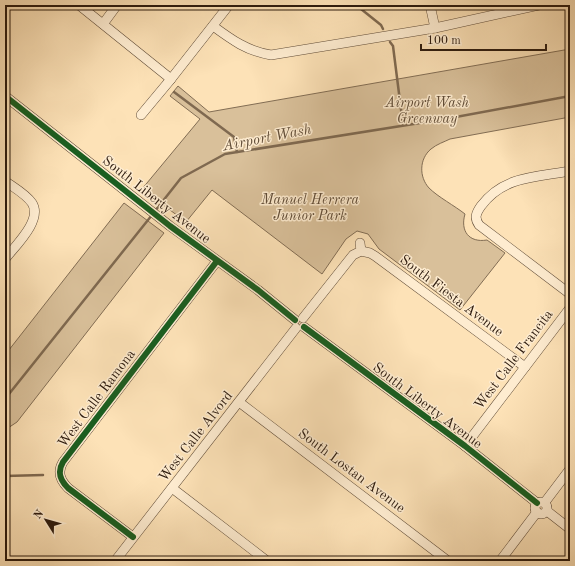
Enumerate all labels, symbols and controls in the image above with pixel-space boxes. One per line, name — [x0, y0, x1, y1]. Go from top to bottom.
scale bar — [421, 26, 546, 52]
text: 100 m — [427, 35, 461, 47]
park label: Airport Wash Greenway — [384, 96, 469, 127]
water label: Airport Wash — [221, 122, 313, 155]
street label: South Liberty Avenue — [100, 153, 213, 246]
park label: Manuel Herrera Junior Park — [260, 193, 359, 223]
street label: South Fiesta Avenue — [397, 252, 506, 339]
street label: West Calle Francita — [472, 307, 556, 412]
street label: West Calle Ramona — [56, 347, 138, 450]
street label: South Liberty Avenue — [370, 360, 485, 451]
street label: West Calle Alvord — [156, 389, 235, 484]
street label: South Lostan Avenue — [295, 426, 407, 515]
north arrow — [26, 500, 66, 540]
text: N — [32, 508, 46, 522]

